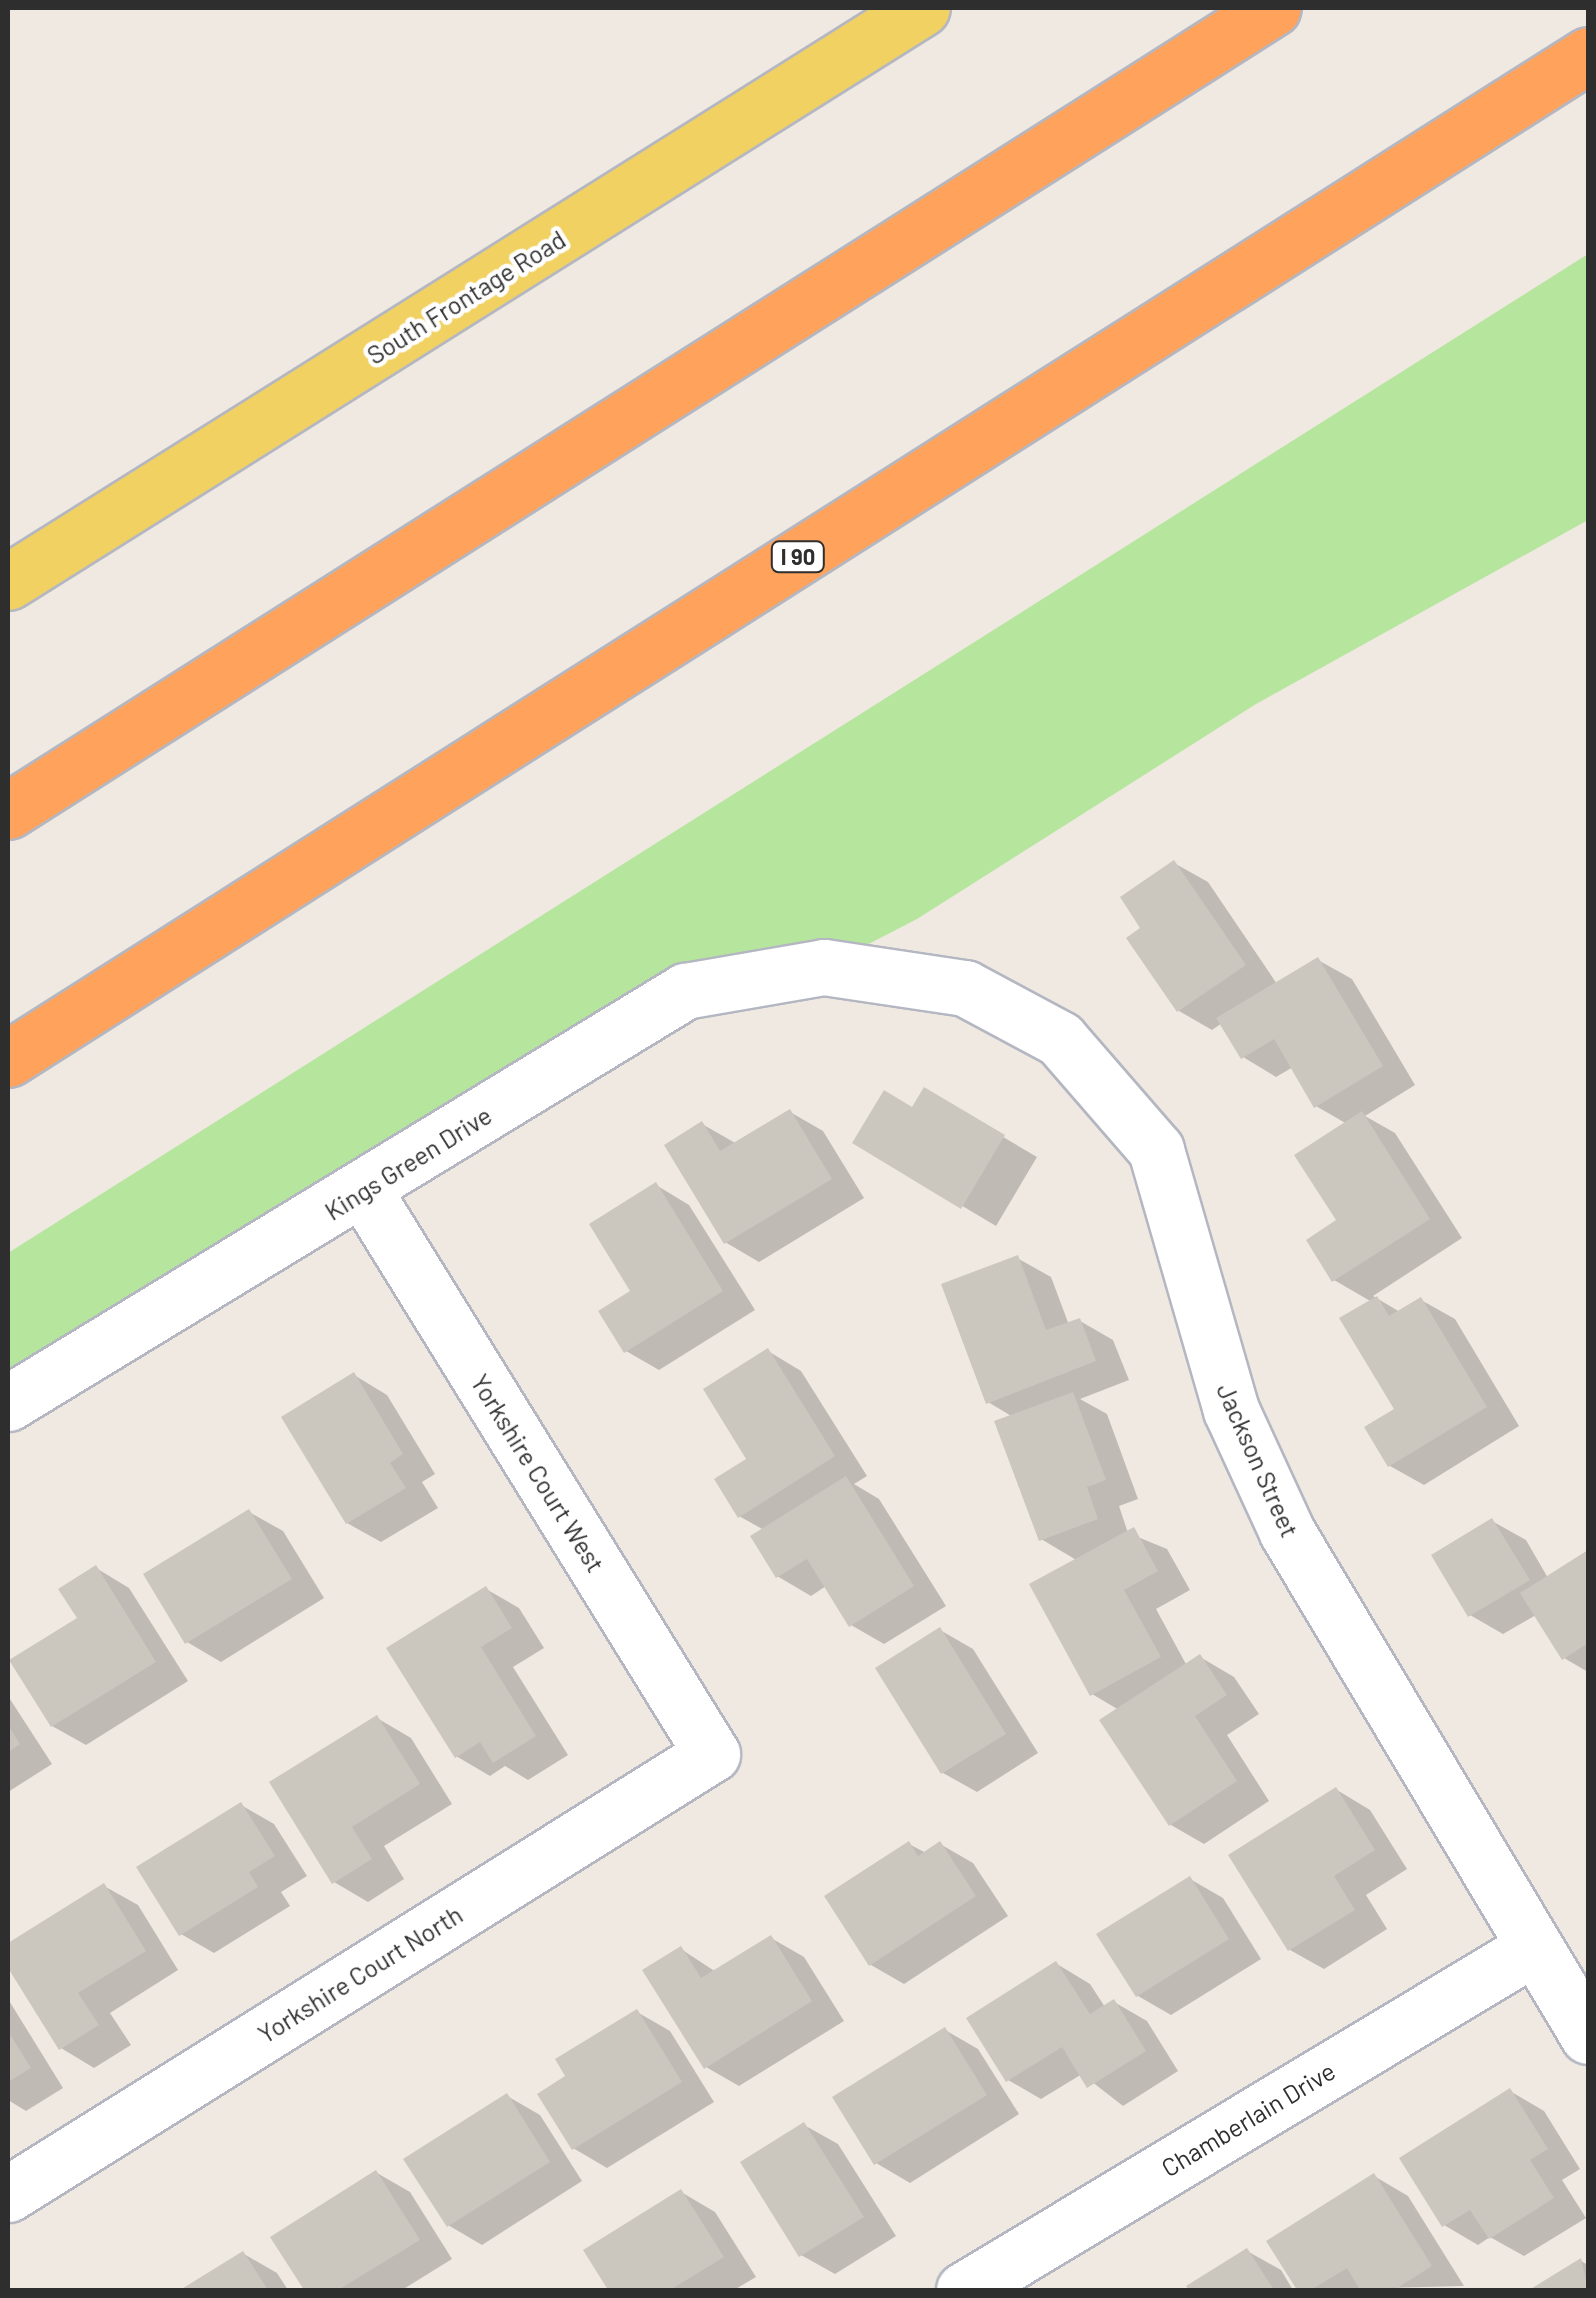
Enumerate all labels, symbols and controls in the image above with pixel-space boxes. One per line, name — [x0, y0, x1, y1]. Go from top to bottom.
street label: South Frontage Road — [361, 224, 571, 370]
road number: I 90 — [770, 540, 826, 574]
street label: Kings Green Drive — [319, 1100, 497, 1226]
street label: Yorkshire Court West — [465, 1369, 611, 1577]
street label: Jackson Street — [1211, 1379, 1305, 1541]
street label: Yorkshire Court North — [252, 1899, 468, 2049]
street label: Chamberlain Drive — [1156, 2055, 1340, 2183]

